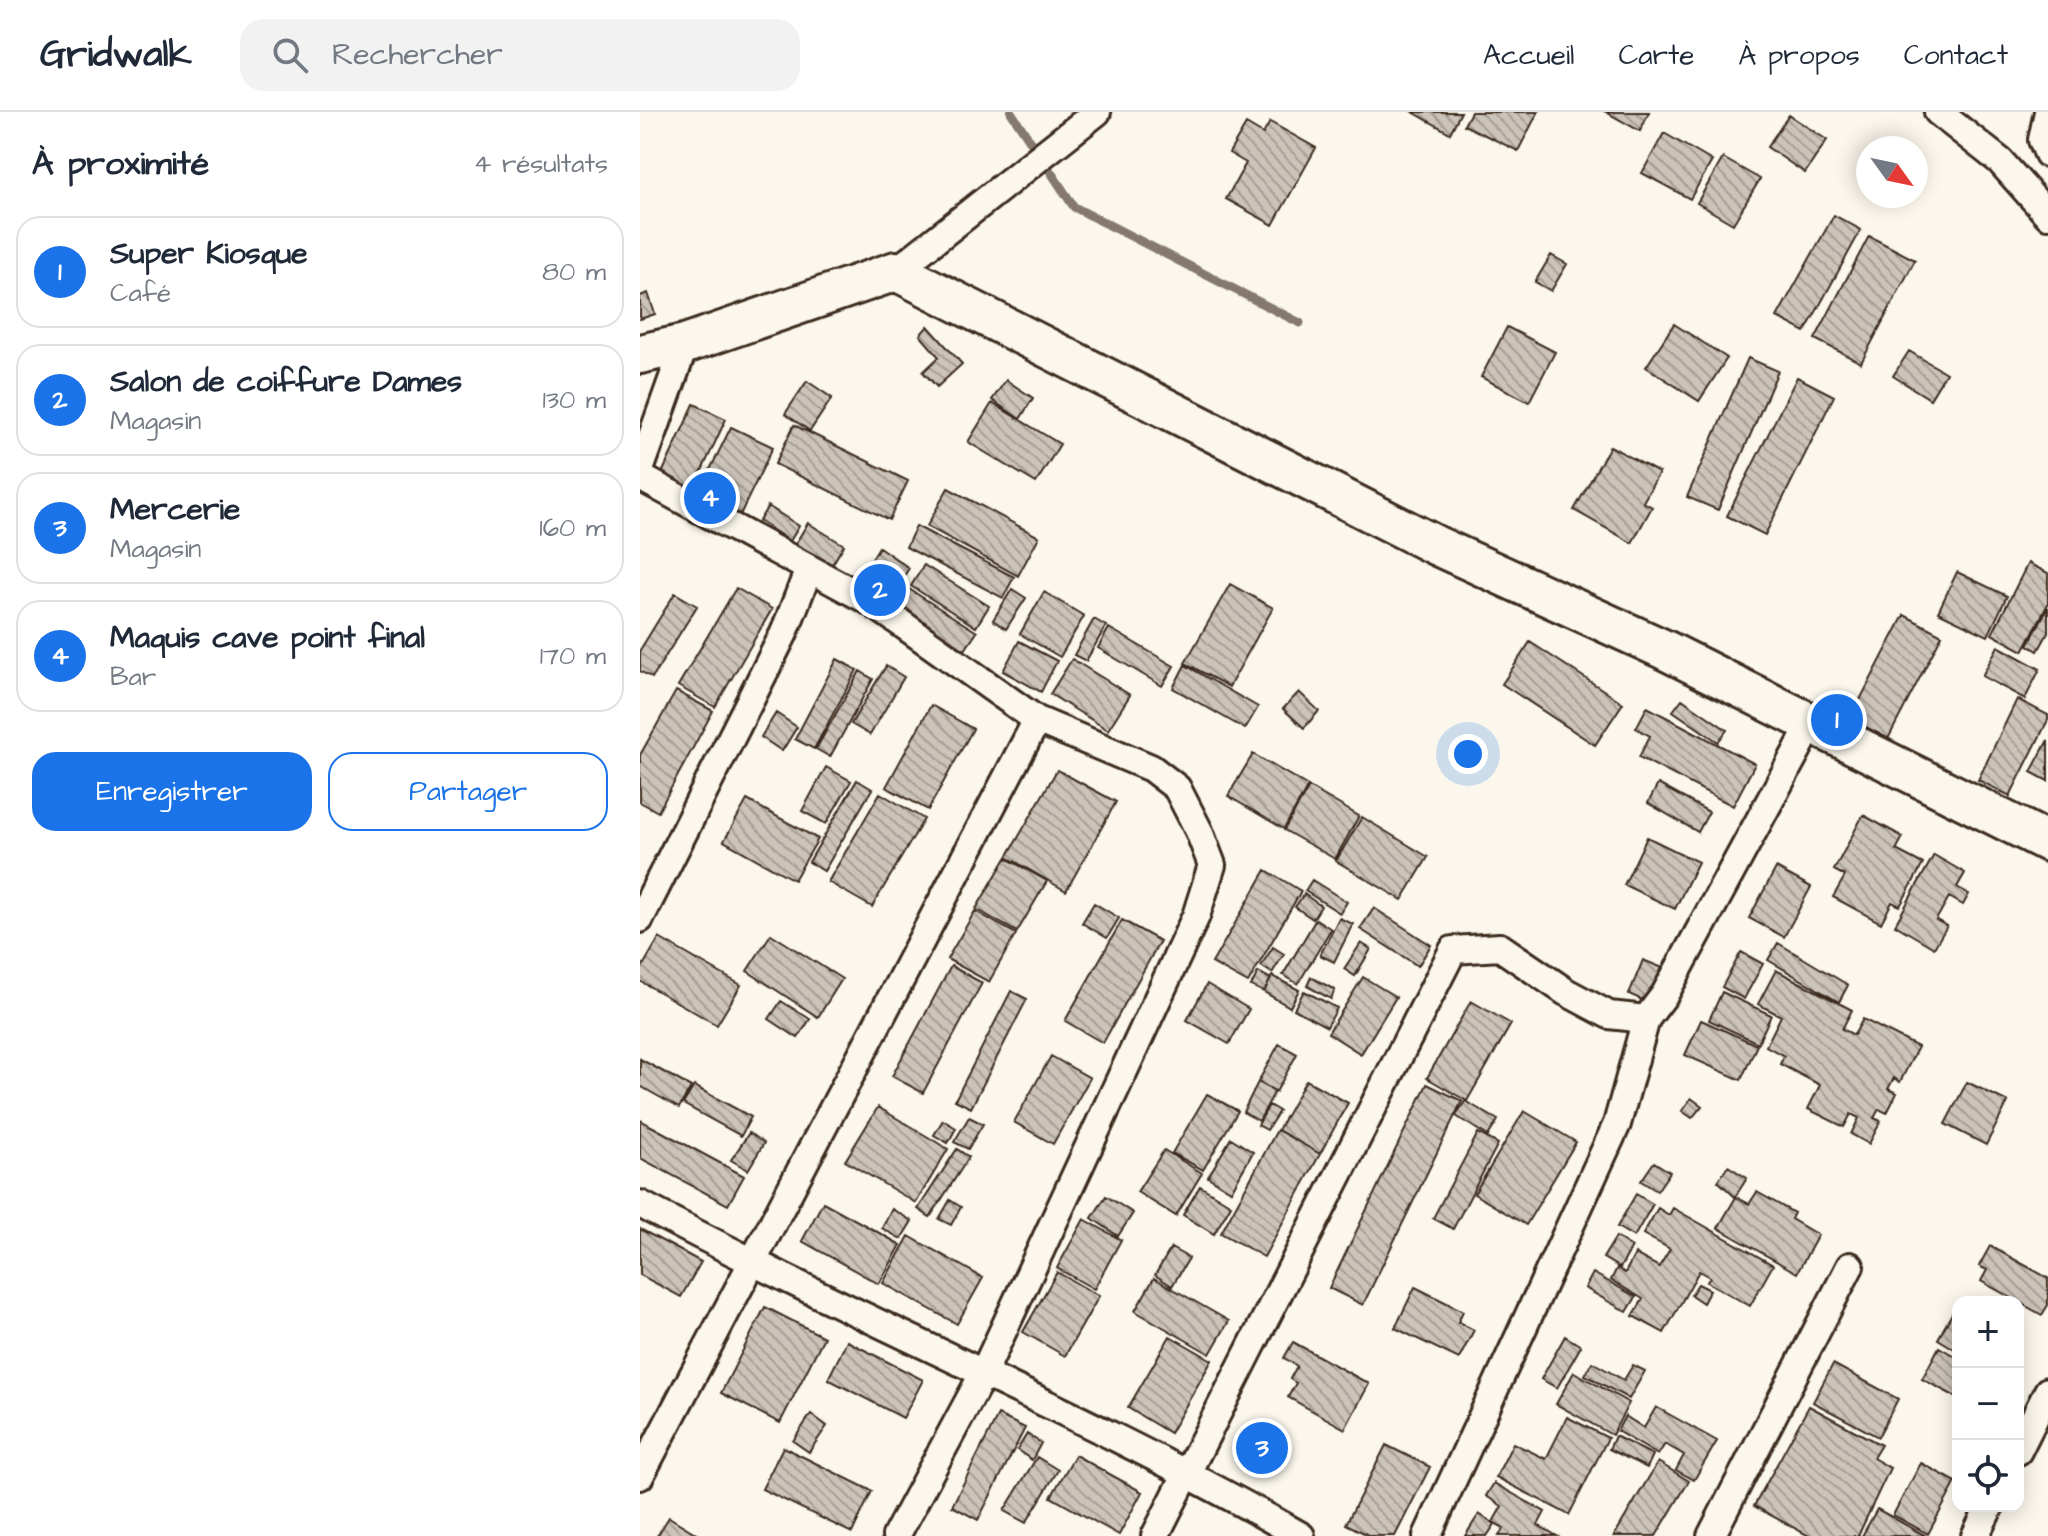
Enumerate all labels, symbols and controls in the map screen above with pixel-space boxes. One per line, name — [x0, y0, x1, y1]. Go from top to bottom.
search box — [240, 19, 800, 91]
text: Gridwalk — [40, 29, 192, 81]
icon: search — [268, 33, 312, 77]
text: Rechercher — [332, 34, 503, 76]
text: Accueil — [1483, 36, 1574, 75]
text: Carte — [1618, 36, 1694, 75]
text: À propos — [1738, 36, 1860, 75]
text: Contact — [1904, 36, 2008, 75]
north arrow — [1856, 136, 1928, 208]
text: À proximité — [32, 140, 209, 188]
text: 4 résultats — [474, 146, 608, 182]
text: Super Kiosque — [110, 233, 308, 275]
text: 1 — [58, 254, 62, 290]
text: 80 m — [542, 254, 606, 290]
text: Café — [110, 275, 171, 311]
text: Salon de coiffure Dames — [110, 361, 462, 403]
text: 2 — [53, 382, 67, 418]
text: 130 m — [542, 382, 606, 418]
text: Magasin — [110, 403, 201, 439]
pin: 4 — [684, 468, 736, 528]
text: Mercerie — [110, 489, 240, 531]
text: 3 — [53, 510, 67, 546]
text: 160 m — [539, 510, 606, 546]
text: Magasin — [110, 531, 201, 567]
pin: 2 — [854, 560, 906, 620]
text: Maquis cave point final — [110, 617, 425, 659]
text: 4 — [51, 638, 69, 674]
text: 170 m — [540, 638, 606, 674]
text: Bar — [110, 659, 156, 695]
pin: 1 — [1811, 690, 1863, 750]
your location — [1448, 734, 1488, 774]
button: Enregistrer — [32, 752, 312, 831]
button: Partager — [328, 752, 608, 831]
map controls — [1952, 1296, 2024, 1512]
button: + — [1952, 1296, 2024, 1368]
button: − — [1952, 1368, 2024, 1440]
pin: 3 — [1236, 1418, 1288, 1478]
button: locate — [1952, 1440, 2024, 1512]

